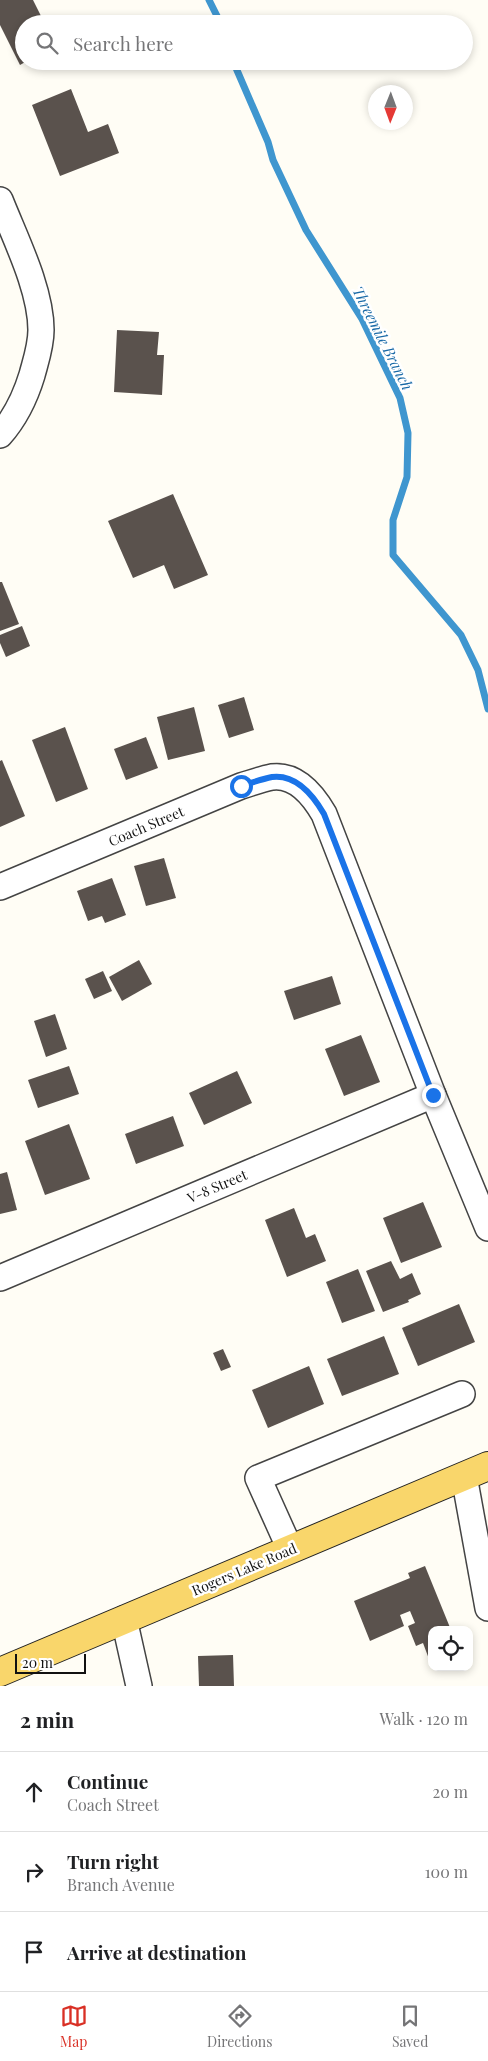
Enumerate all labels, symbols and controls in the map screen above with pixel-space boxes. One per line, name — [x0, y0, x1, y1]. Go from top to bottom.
search box — [15, 15, 473, 70]
icon: search — [33, 29, 61, 57]
text: Search here — [73, 30, 173, 56]
north arrow — [368, 85, 413, 130]
water label: Threemile Branch — [348, 283, 418, 393]
route start — [230, 775, 253, 798]
street label: Coach Street — [105, 801, 188, 850]
route end — [422, 1084, 445, 1107]
street label: V-8 Street — [183, 1164, 251, 1208]
street label: Rogers Lake Road — [189, 1538, 299, 1600]
map controls — [428, 1626, 473, 1671]
button: locate — [428, 1626, 473, 1671]
scale bar — [15, 1651, 86, 1674]
text: 20 m — [22, 1653, 53, 1672]
text: 2 min — [20, 1705, 74, 1733]
text: Walk · 120 m — [380, 1708, 468, 1729]
text: Continue — [67, 1768, 148, 1794]
icon: ahead — [20, 1778, 48, 1806]
text: 20 m — [433, 1781, 468, 1802]
text: Coach Street — [67, 1794, 159, 1815]
text: Turn right — [67, 1848, 159, 1874]
icon: right — [20, 1858, 48, 1886]
text: 100 m — [425, 1861, 468, 1882]
text: Branch Avenue — [67, 1874, 175, 1895]
icon: arrive — [20, 1938, 48, 1966]
text: Arrive at destination — [67, 1939, 247, 1965]
tab: Map — [60, 2002, 88, 2051]
tab: Directions — [207, 2002, 273, 2051]
tab: Saved — [392, 2002, 428, 2051]

